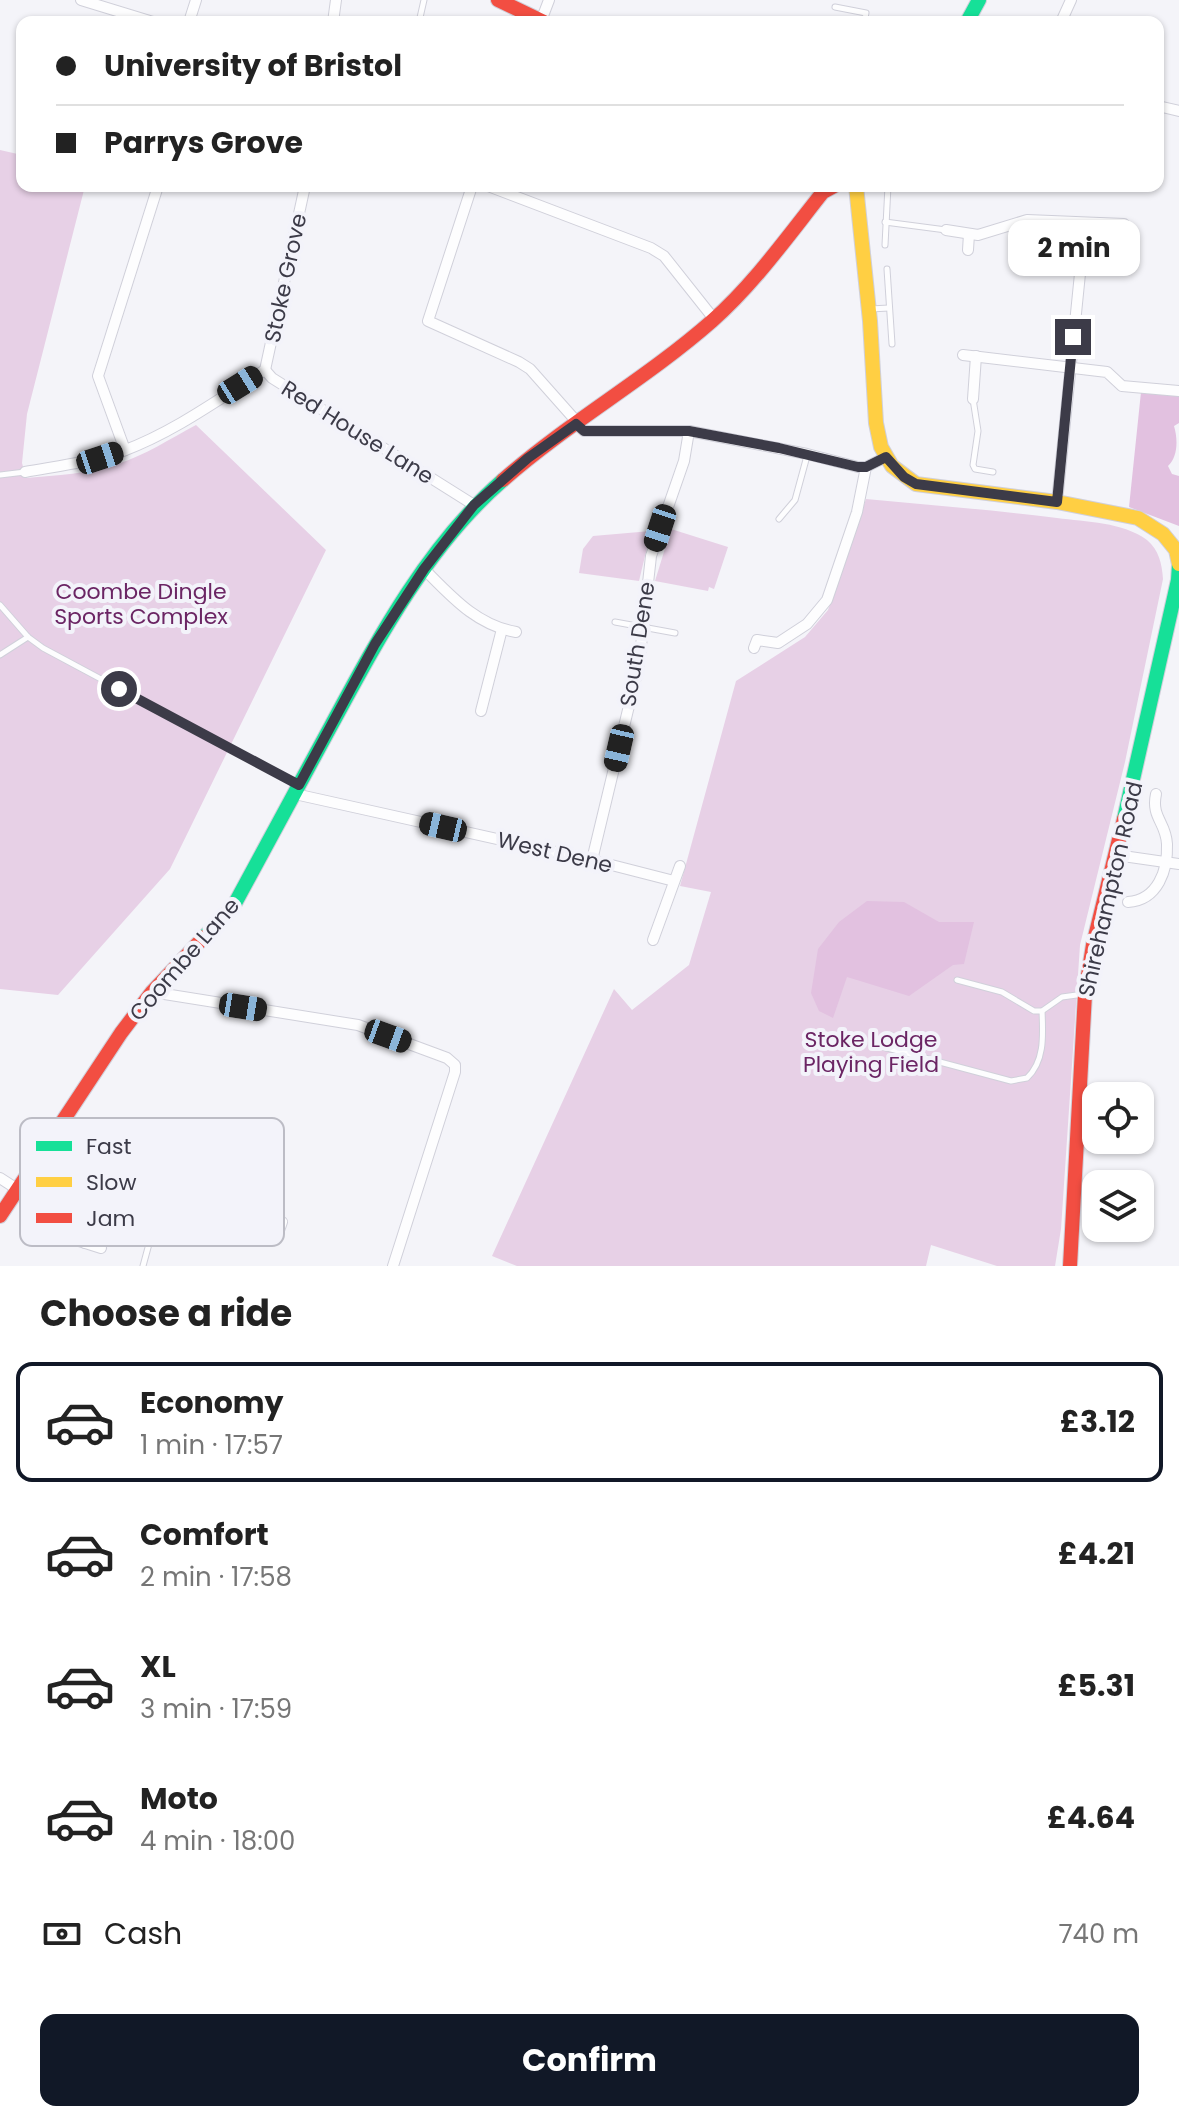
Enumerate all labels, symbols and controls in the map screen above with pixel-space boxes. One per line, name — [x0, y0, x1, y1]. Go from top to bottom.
text: University of Bristol — [104, 44, 402, 87]
text: Parrys Grove — [104, 121, 303, 164]
street label: Stoke Grove — [257, 211, 314, 346]
callout: 2 min — [1007, 221, 1139, 277]
text: 2 min — [1037, 230, 1111, 266]
route end — [1055, 319, 1091, 355]
car — [213, 362, 267, 408]
street label: Red House Lane — [276, 373, 440, 492]
car — [73, 439, 127, 477]
car — [641, 501, 679, 555]
park label: Coombe Dingle Sports Complex — [54, 576, 228, 632]
street label: South Dene — [612, 579, 663, 709]
route start — [101, 671, 137, 707]
car — [602, 722, 636, 774]
street label: Shirehampton Road — [1071, 778, 1150, 1000]
car — [417, 810, 469, 844]
street label: West Dene — [494, 824, 616, 881]
street label: Coombe Lane — [122, 891, 247, 1028]
car — [217, 991, 269, 1023]
car — [361, 1017, 415, 1055]
park label: Stoke Lodge Playing Field — [803, 1024, 939, 1080]
map controls — [1082, 1082, 1154, 1242]
button: locate — [1082, 1082, 1154, 1154]
legend — [20, 1118, 284, 1246]
text: Fast — [86, 1131, 131, 1162]
text: Slow — [86, 1167, 136, 1198]
button: layers — [1082, 1170, 1154, 1242]
text: Jam — [86, 1203, 135, 1234]
text: Choose a ride — [40, 1288, 292, 1339]
text: Economy — [140, 1381, 284, 1424]
icon: car — [44, 1386, 116, 1458]
text: £3.12 — [1060, 1400, 1135, 1443]
text: 1 min · 17:57 — [140, 1427, 283, 1463]
text: Comfort — [140, 1513, 269, 1556]
icon: car — [44, 1518, 116, 1590]
text: £4.21 — [1058, 1532, 1135, 1575]
text: 2 min · 17:58 — [140, 1559, 292, 1595]
text: XL — [140, 1645, 176, 1688]
icon: car — [44, 1650, 116, 1722]
text: £5.31 — [1058, 1664, 1135, 1707]
text: 3 min · 17:59 — [140, 1691, 292, 1727]
text: Moto — [140, 1777, 218, 1820]
icon: car — [44, 1782, 116, 1854]
text: £4.64 — [1047, 1796, 1135, 1839]
text: 4 min · 18:00 — [140, 1823, 295, 1859]
icon: cash — [40, 1912, 84, 1956]
text: Cash — [104, 1912, 182, 1955]
text: 740 m — [1058, 1916, 1139, 1952]
button: Confirm — [40, 2014, 1139, 2106]

